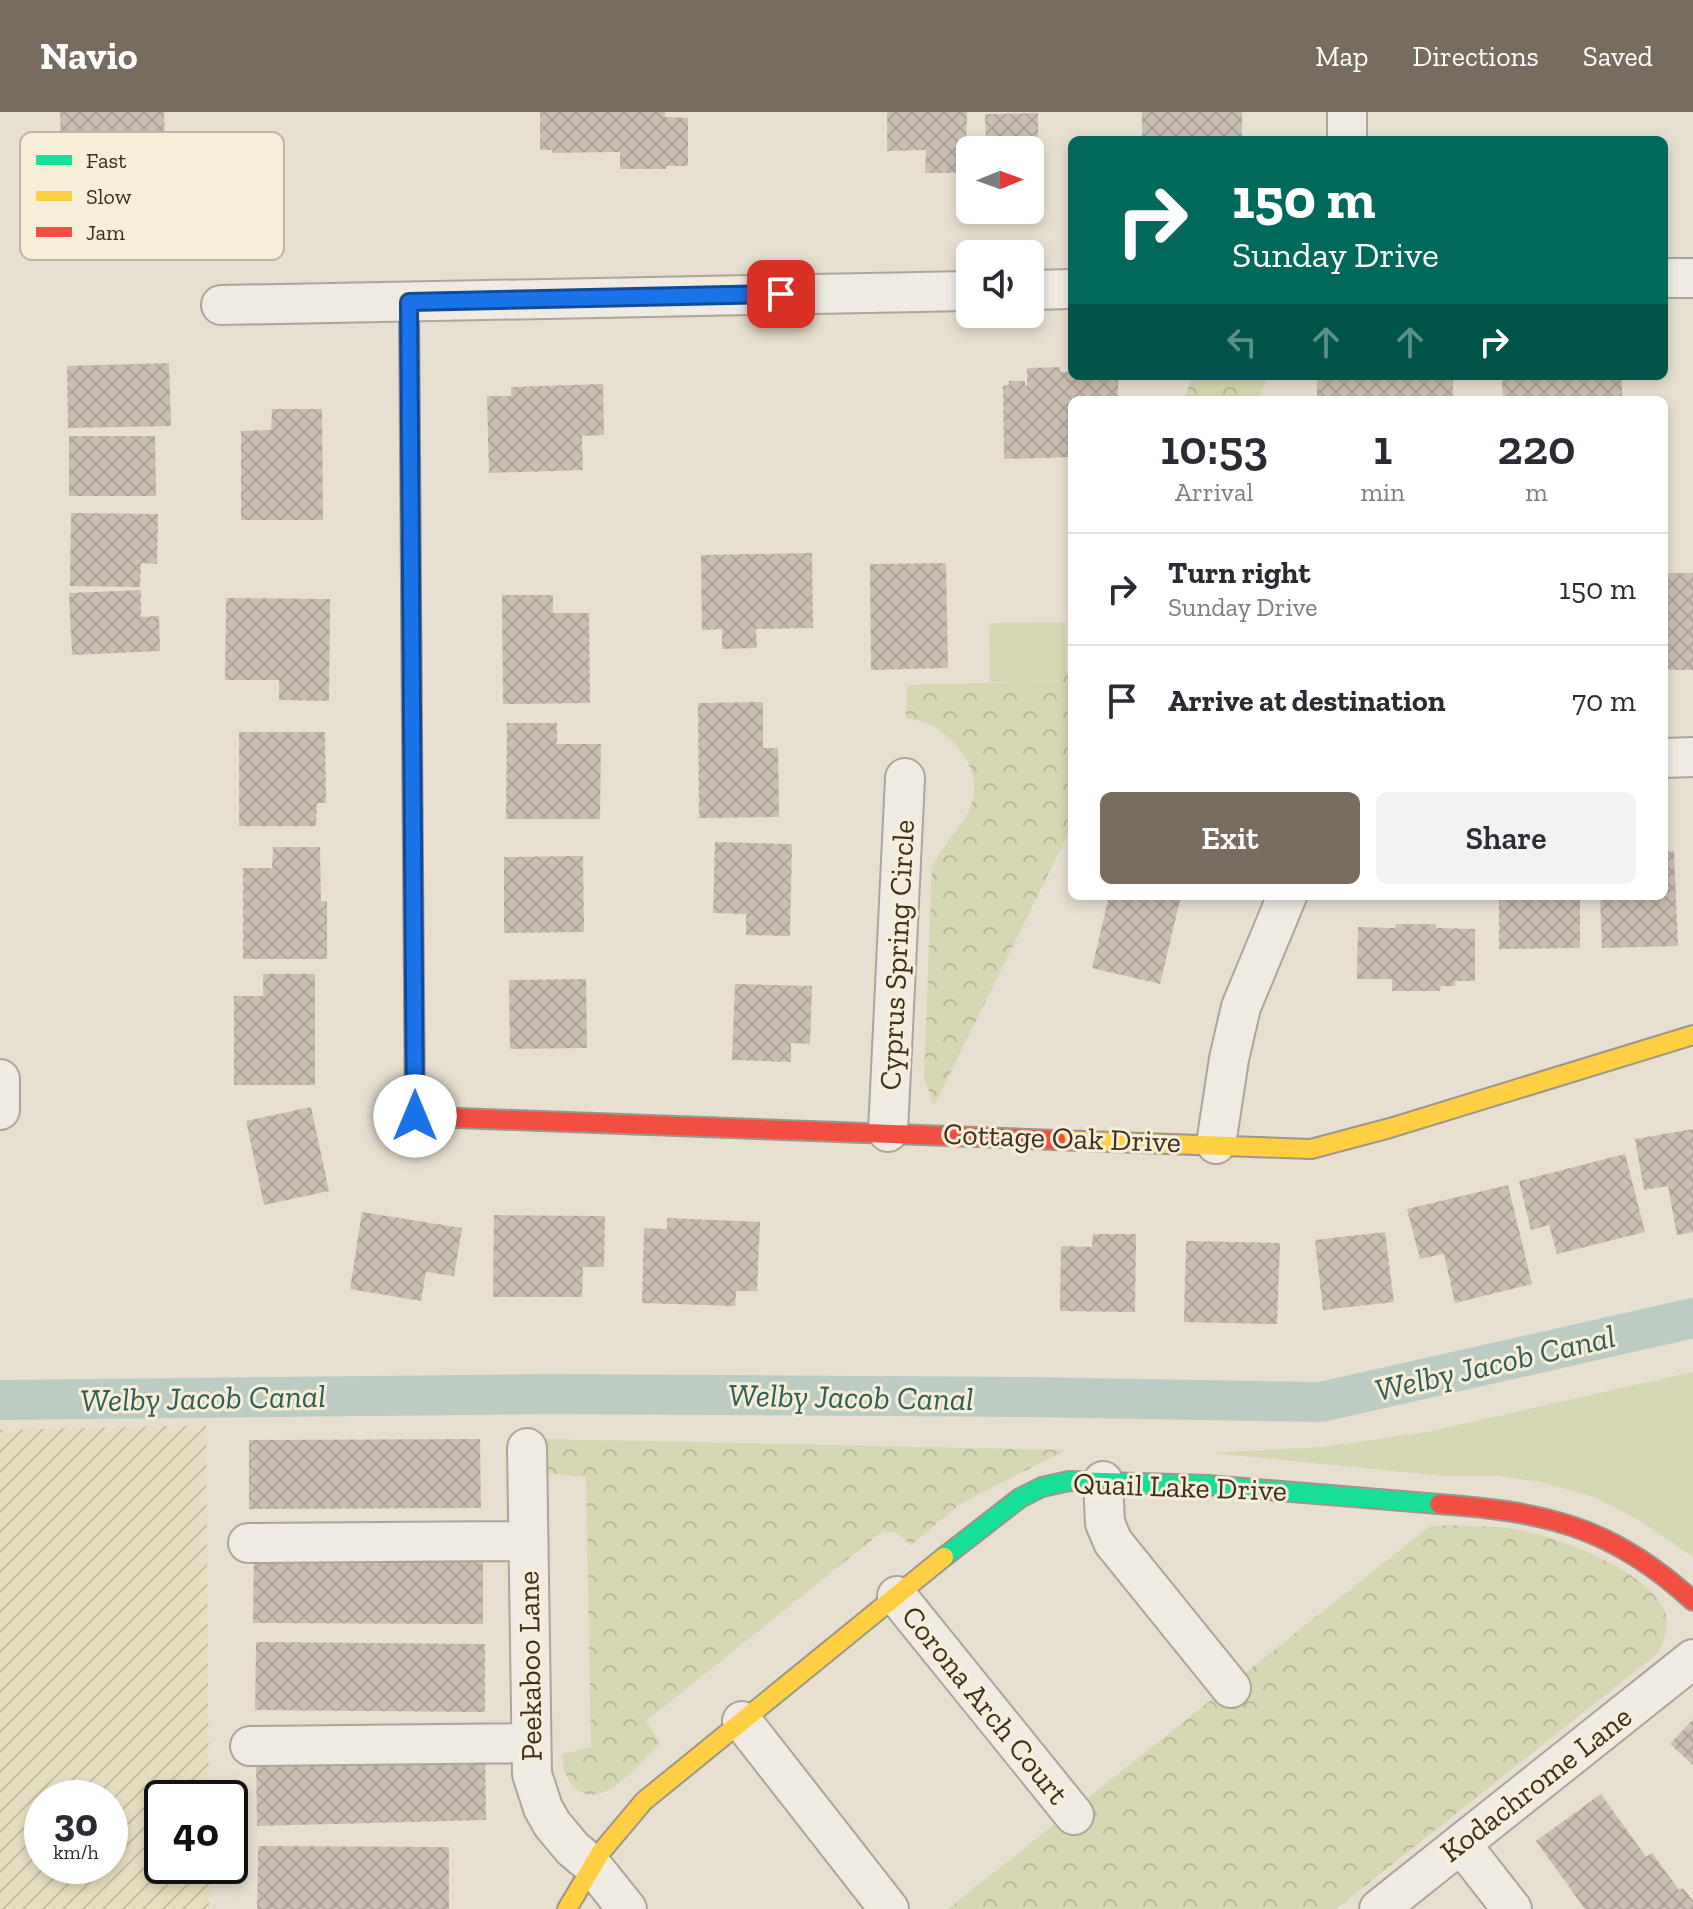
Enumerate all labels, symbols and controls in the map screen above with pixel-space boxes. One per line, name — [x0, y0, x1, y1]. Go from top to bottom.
text: Navio — [40, 33, 138, 79]
text: Map — [1315, 40, 1368, 73]
text: Directions — [1412, 40, 1539, 73]
text: Saved — [1583, 40, 1653, 73]
legend — [20, 132, 284, 260]
north arrow — [956, 136, 1044, 224]
map controls — [956, 136, 1044, 328]
text: Fast — [86, 147, 127, 174]
text: 150 m — [1232, 165, 1376, 232]
icon: right — [1100, 168, 1204, 272]
text: Slow — [86, 183, 132, 210]
text: Jam — [86, 219, 125, 246]
text: Sunday Drive — [1232, 233, 1439, 276]
button: sound — [956, 240, 1044, 328]
pin — [747, 260, 815, 328]
icon: arrive — [759, 272, 803, 316]
icon: left — [1220, 320, 1264, 364]
icon: ahead — [1304, 320, 1348, 364]
icon: ahead — [1388, 320, 1432, 364]
icon: right — [1472, 320, 1516, 364]
text: 10:53 — [1160, 419, 1268, 476]
text: 1 — [1373, 419, 1392, 476]
text: 220 — [1497, 419, 1576, 476]
text: Arrival — [1175, 476, 1253, 508]
text: min — [1360, 476, 1405, 508]
text: m — [1525, 476, 1548, 508]
text: Turn right — [1168, 555, 1310, 591]
icon: right — [1100, 567, 1144, 611]
text: 150 m — [1559, 571, 1636, 607]
text: Sunday Drive — [1168, 591, 1317, 623]
icon: arrive — [1100, 679, 1144, 723]
text: Arrive at destination — [1168, 683, 1445, 719]
text: 70 m — [1572, 683, 1636, 719]
button: Exit — [1100, 792, 1360, 884]
button: Share — [1376, 792, 1636, 884]
street label: Cyprus Spring Circle — [872, 819, 922, 1091]
position arrow — [373, 1074, 457, 1158]
street label: Cottage Oak Drive — [942, 1116, 1182, 1160]
water label: Welby Jacob Canal — [1371, 1317, 1619, 1409]
water label: Welby Jacob Canal — [728, 1376, 974, 1418]
water label: Welby Jacob Canal — [80, 1377, 326, 1419]
street label: Quail Lake Drive — [1072, 1465, 1288, 1509]
street label: Peekaboo Lane — [510, 1570, 550, 1762]
street label: Corona Arch Court — [894, 1599, 1076, 1811]
street label: Kodachrome Lane — [1433, 1698, 1639, 1870]
speed limit sign: 40 — [144, 1780, 248, 1884]
text: 30 — [54, 1798, 98, 1846]
text: km/h — [53, 1840, 99, 1864]

